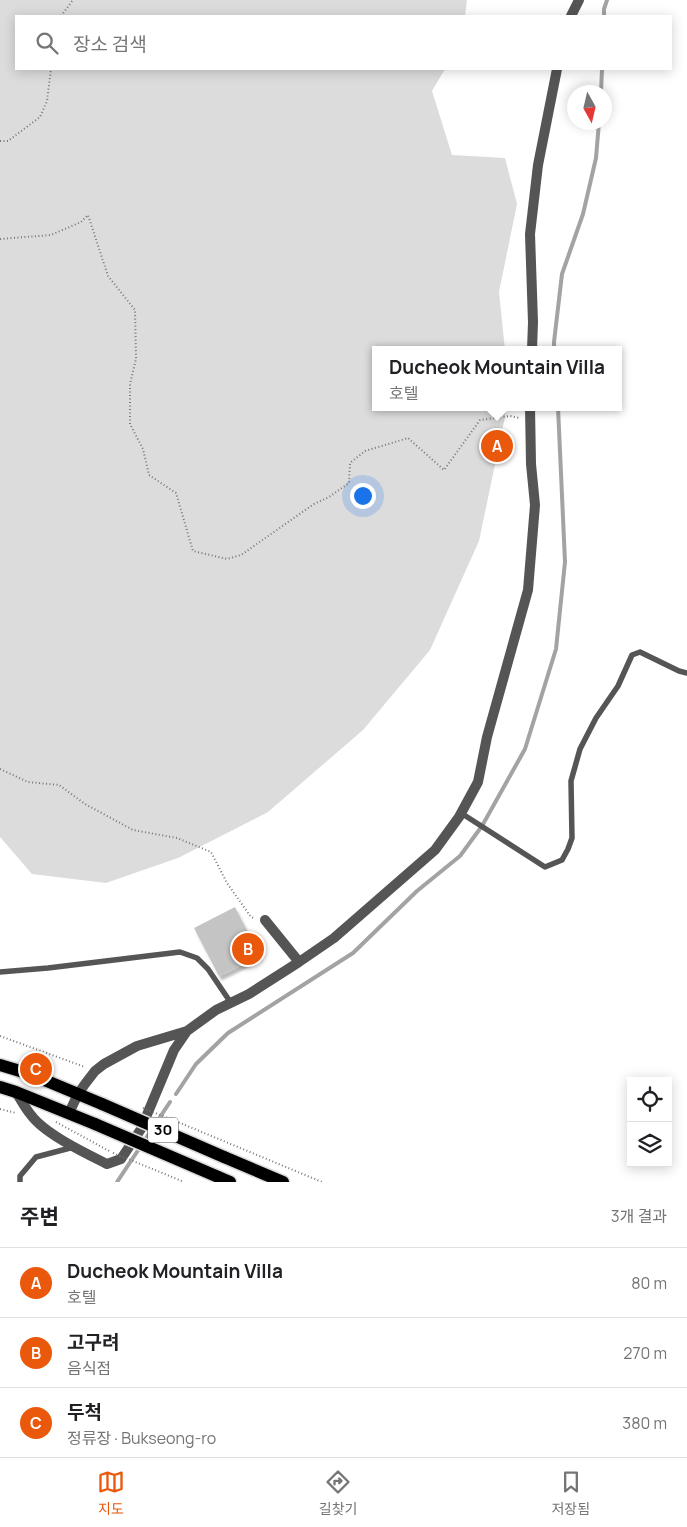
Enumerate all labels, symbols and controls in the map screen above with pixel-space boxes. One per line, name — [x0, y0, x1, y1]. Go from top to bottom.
search box — [15, 15, 672, 70]
icon: search — [33, 29, 61, 57]
text: 장소 검색 — [73, 31, 147, 57]
north arrow — [567, 85, 612, 130]
popup — [372, 346, 622, 411]
text: Ducheok Mountain Villa — [389, 354, 605, 380]
text: 호텔 — [389, 382, 419, 404]
pin: A — [481, 427, 513, 465]
your location — [350, 483, 376, 509]
pin: B — [232, 930, 264, 968]
pin: C — [20, 1050, 52, 1088]
map controls — [627, 1077, 672, 1167]
button: locate — [627, 1077, 672, 1122]
road number: 30 — [148, 1118, 178, 1142]
button: layers — [627, 1122, 672, 1167]
text: 주변 — [20, 1202, 59, 1230]
text: 3개 결과 — [611, 1205, 667, 1227]
text: Ducheok Mountain Villa — [67, 1258, 283, 1284]
text: A — [31, 1272, 41, 1294]
text: 80 m — [631, 1272, 667, 1294]
text: 호텔 — [67, 1286, 96, 1308]
text: 고구려 — [67, 1329, 119, 1355]
text: B — [31, 1342, 41, 1364]
text: 270 m — [623, 1342, 667, 1364]
text: 음식점 — [67, 1357, 111, 1379]
text: 두척 — [67, 1399, 102, 1425]
text: C — [30, 1412, 42, 1434]
text: 380 m — [622, 1412, 667, 1434]
text: 정류장 · Bukseong-ro — [67, 1427, 216, 1449]
tab: 지도 — [97, 1468, 125, 1518]
tab: 길찾기 — [319, 1468, 358, 1518]
tab: 저장됨 — [551, 1468, 590, 1518]

